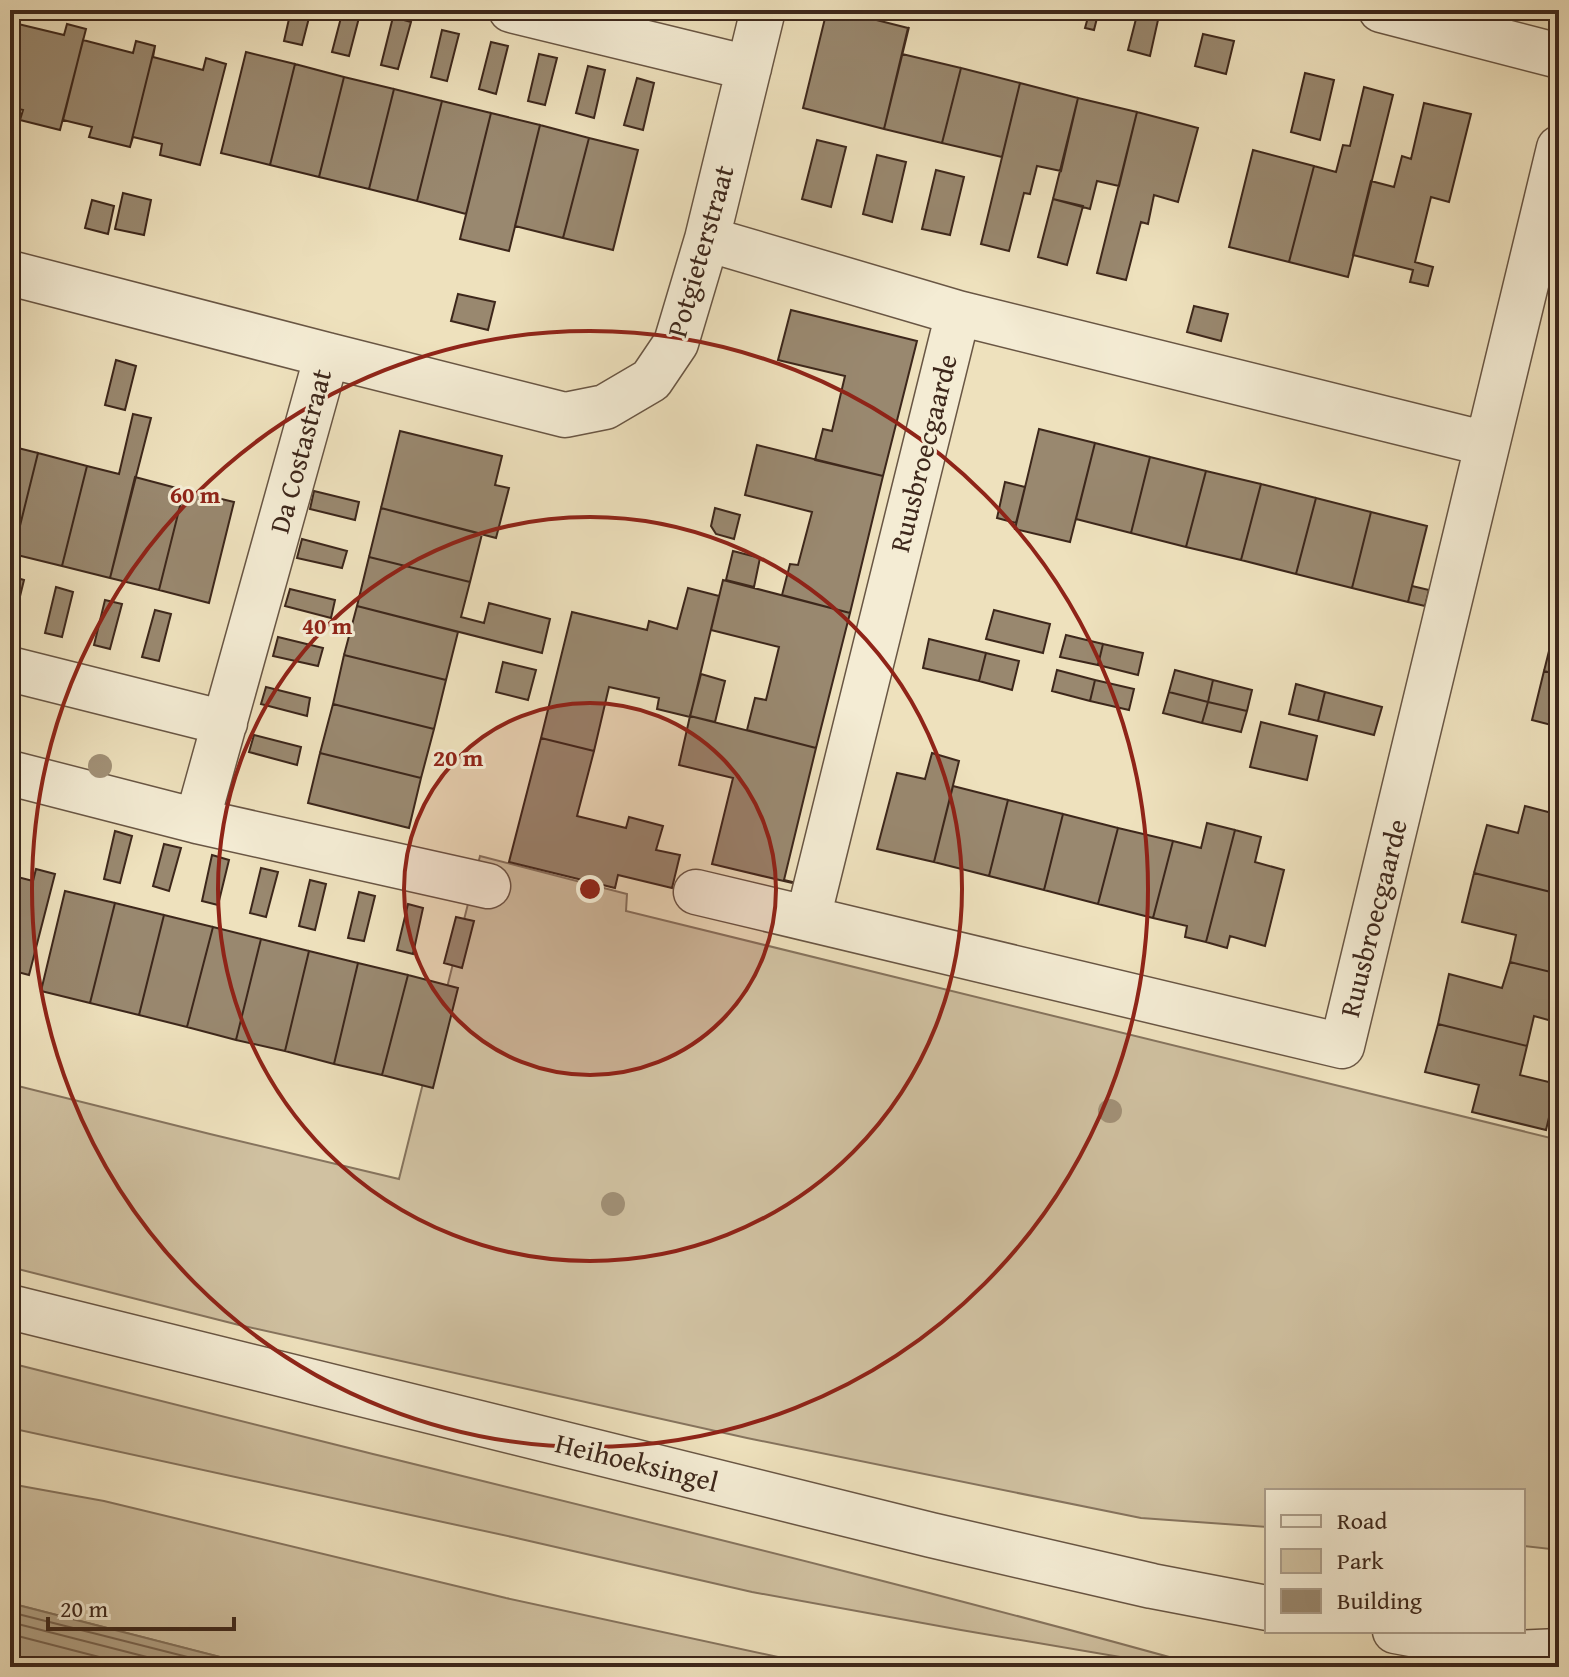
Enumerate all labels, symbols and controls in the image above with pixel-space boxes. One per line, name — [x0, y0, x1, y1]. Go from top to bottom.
street label: Potgieterstraat — [655, 160, 744, 342]
street label: Ruusbroecgaarde — [878, 350, 967, 556]
street label: Da Costastraat — [258, 364, 341, 538]
text: 60 m — [170, 477, 221, 512]
text: 40 m — [302, 608, 353, 643]
text: 20 m — [433, 740, 484, 775]
street label: Ruusbroecgaarde — [1328, 815, 1417, 1021]
centre of rings — [576, 875, 604, 903]
street label: Heihoeksingel — [551, 1421, 723, 1502]
legend — [1265, 1489, 1525, 1633]
text: Road — [1337, 1503, 1387, 1538]
text: Park — [1337, 1543, 1384, 1578]
scale bar — [48, 1581, 234, 1631]
text: Building — [1337, 1583, 1422, 1618]
text: 20 m — [60, 1591, 108, 1626]

